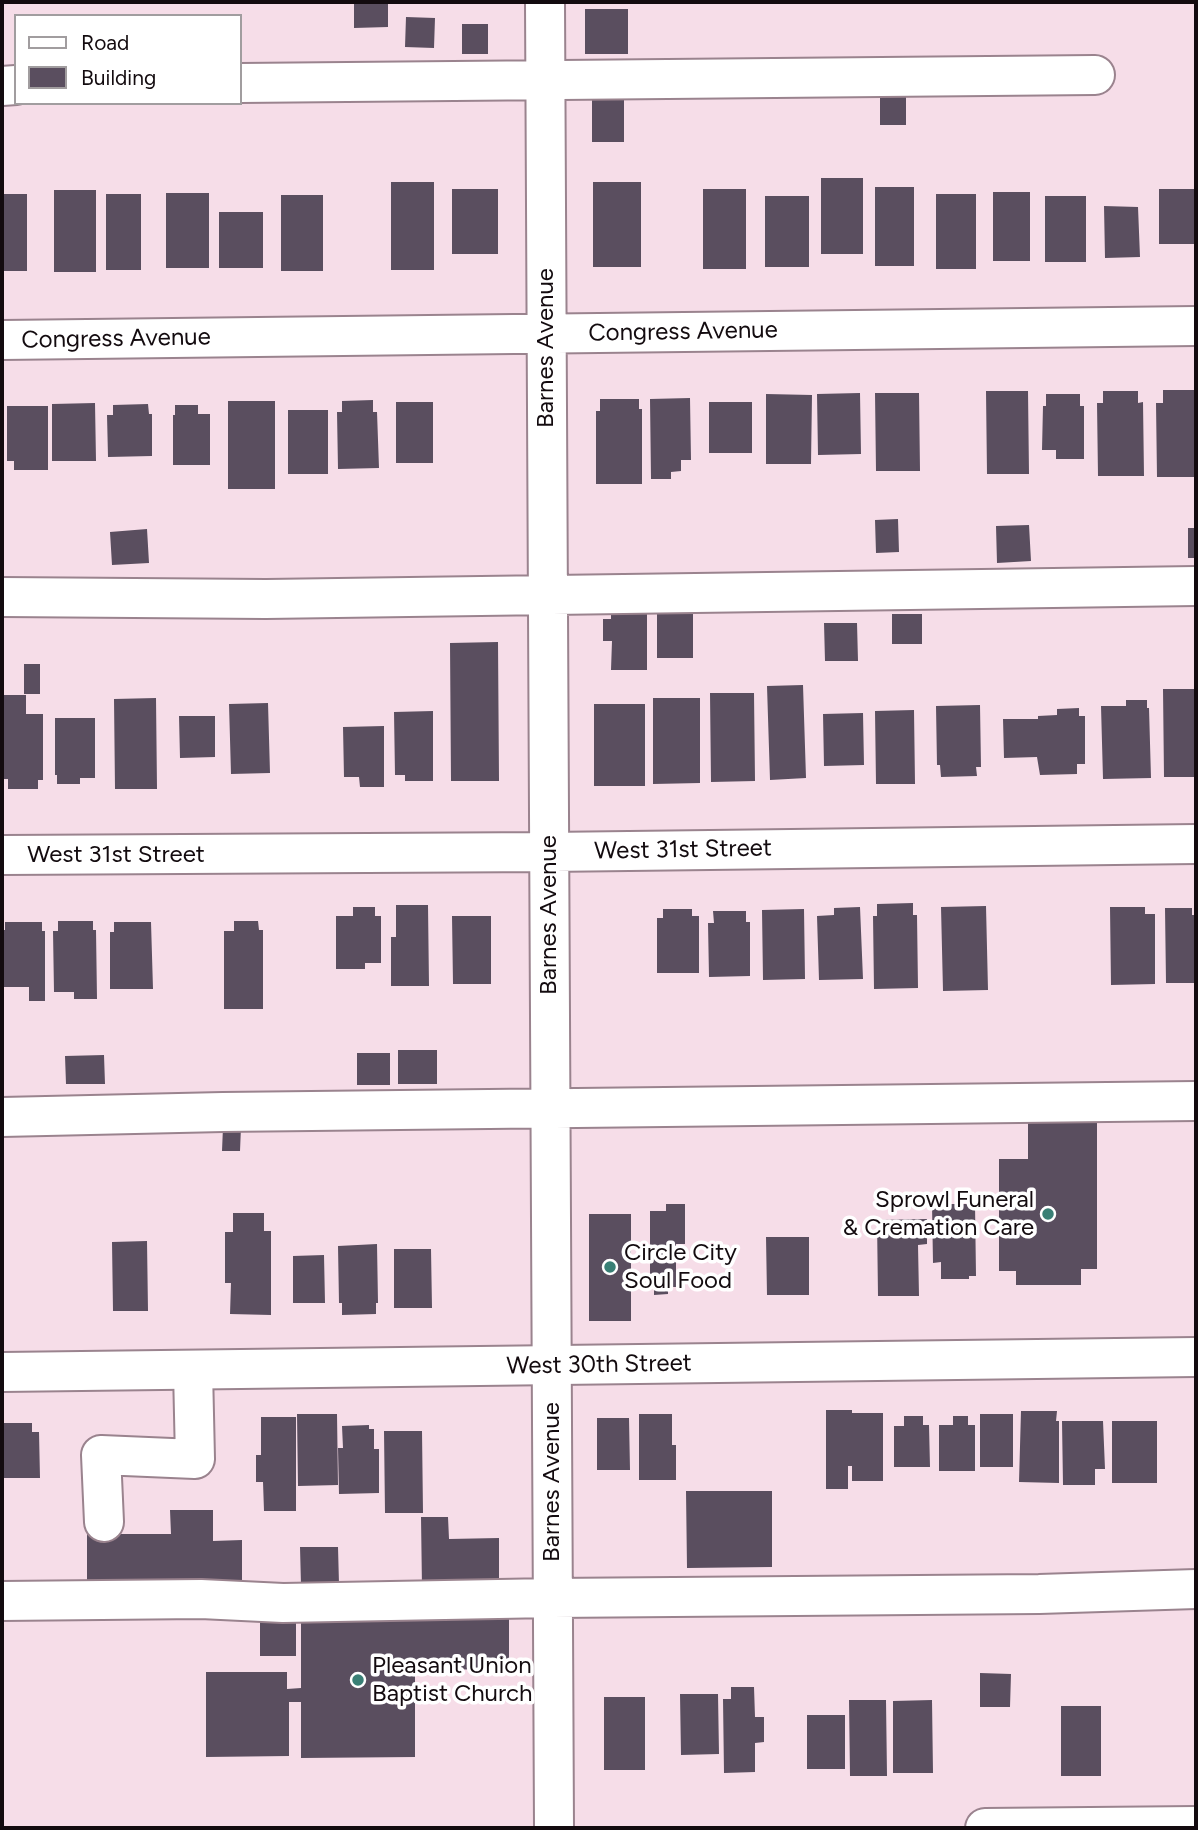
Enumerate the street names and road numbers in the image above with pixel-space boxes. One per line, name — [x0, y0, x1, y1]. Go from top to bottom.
street label: Barnes Avenue — [532, 268, 560, 428]
street label: Congress Avenue — [588, 316, 778, 348]
street label: Congress Avenue — [21, 323, 211, 355]
street label: West 31st Street — [594, 834, 772, 866]
street label: Barnes Avenue — [535, 835, 563, 995]
street label: West 31st Street — [27, 841, 205, 869]
street label: West 30th Street — [506, 1349, 692, 1381]
street label: Barnes Avenue — [538, 1402, 566, 1562]

